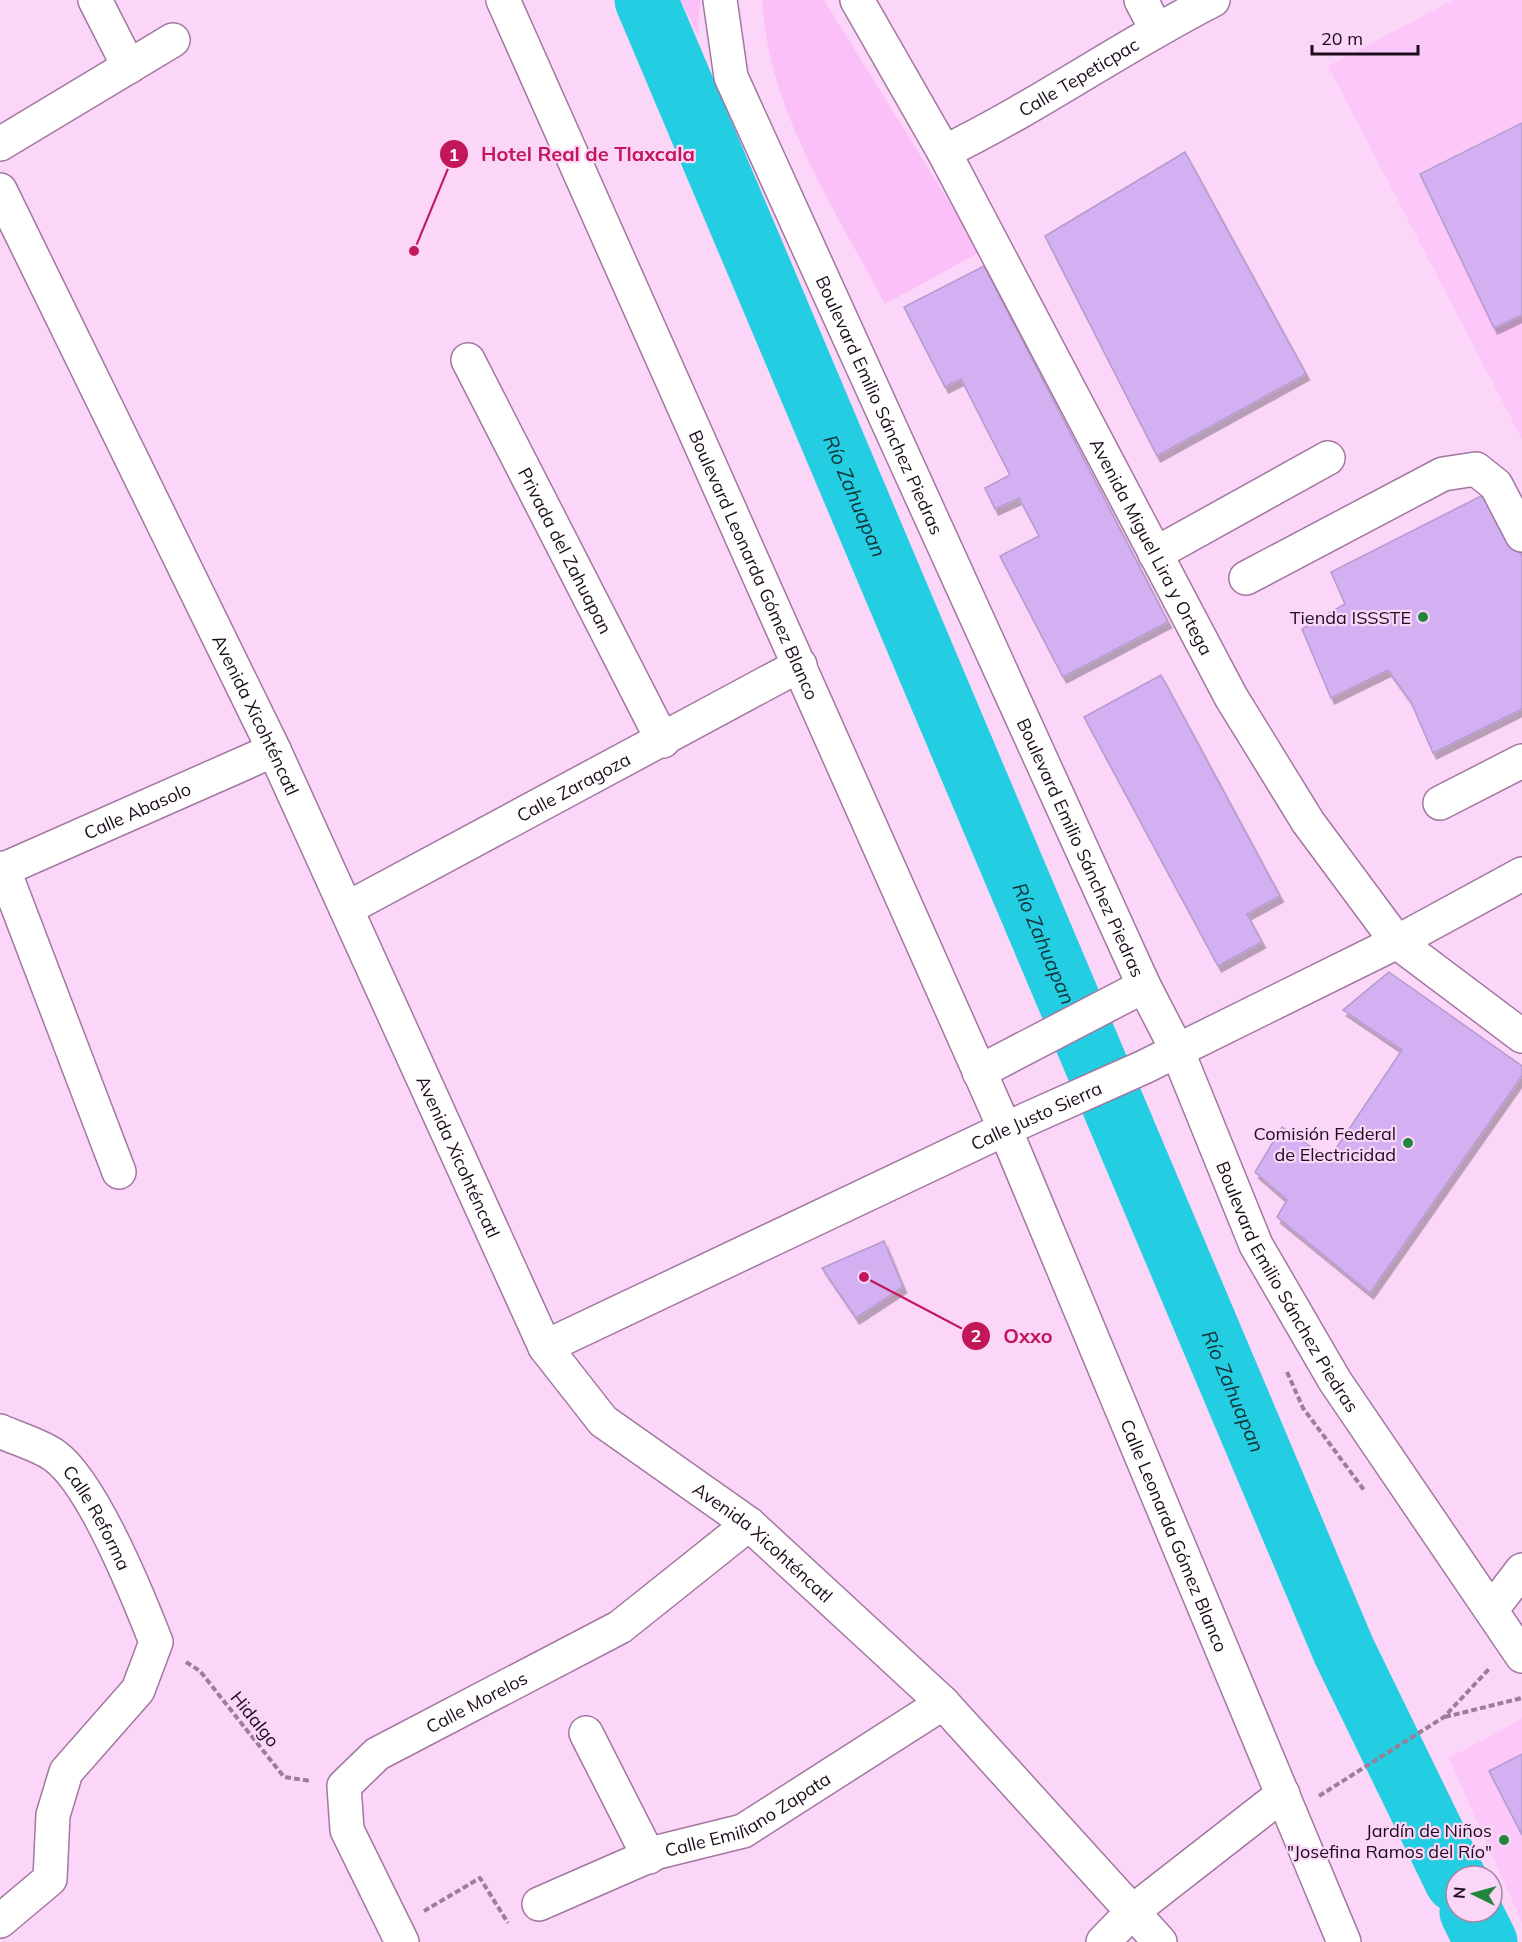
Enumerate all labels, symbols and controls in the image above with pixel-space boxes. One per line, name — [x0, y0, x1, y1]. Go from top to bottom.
scale bar — [1312, 18, 1418, 56]
text: 20 m — [1321, 27, 1363, 50]
street label: Calle Tepeticpac — [1014, 32, 1143, 122]
callout: Hotel Real de Tlaxcala — [439, 135, 707, 173]
text: Hotel Real de Tlaxcala — [481, 141, 695, 166]
text: 1 — [449, 143, 459, 166]
street label: Boulevard Emilio Sánchez Piedras — [811, 272, 949, 538]
street label: Boulevard Leonarda Gómez Blanco — [684, 426, 824, 703]
water label: Río Zahuapan — [819, 431, 892, 560]
street label: Avenida Miguel Lira y Ortega — [1085, 434, 1218, 659]
street label: Privada del Zahuapan — [513, 463, 618, 638]
place label: Tienda ISSSTE — [1290, 606, 1411, 629]
marker: Tienda ISSSTE — [1416, 610, 1430, 624]
street label: Avenida Xicohténcatl — [208, 631, 304, 799]
street label: Boulevard Emilio Sánchez Piedras — [1012, 714, 1150, 981]
street label: Calle Zaragoza — [512, 747, 634, 827]
street label: Calle Abasolo — [80, 777, 194, 844]
water label: Río Zahuapan — [1008, 878, 1082, 1008]
street label: Avenida Xicohténcatl — [412, 1072, 505, 1241]
street label: Calle Justo Sierra — [967, 1076, 1105, 1155]
place label: Comisión Federal de Electricidad — [1254, 1122, 1396, 1166]
marker: Comisión Federal de Electricidad — [1401, 1136, 1415, 1150]
street label: Boulevard Emilio Sánchez Piedras — [1212, 1158, 1364, 1417]
callout: Oxxo — [961, 1317, 1064, 1355]
text: Oxxo — [1003, 1323, 1053, 1348]
text: 2 — [971, 1324, 981, 1347]
water label: Río Zahuapan — [1197, 1326, 1271, 1456]
street label: Calle Leonarda Gómez Blanco — [1116, 1416, 1233, 1655]
street label: Calle Reforma — [58, 1460, 136, 1574]
street label: Avenida Xicohténcatl — [689, 1477, 838, 1607]
street label: Calle Morelos — [422, 1666, 531, 1738]
street label: Hidalgo — [226, 1686, 284, 1752]
street label: Calle Emiliano Zapata — [662, 1767, 835, 1861]
place label: Jardín de Niños "Josefina Ramos del Río" — [1287, 1819, 1492, 1863]
marker: Jardín de Niños "Josefina Ramos del Río" — [1497, 1833, 1511, 1847]
north arrow — [1444, 1864, 1504, 1924]
text: N — [1449, 1886, 1470, 1900]

